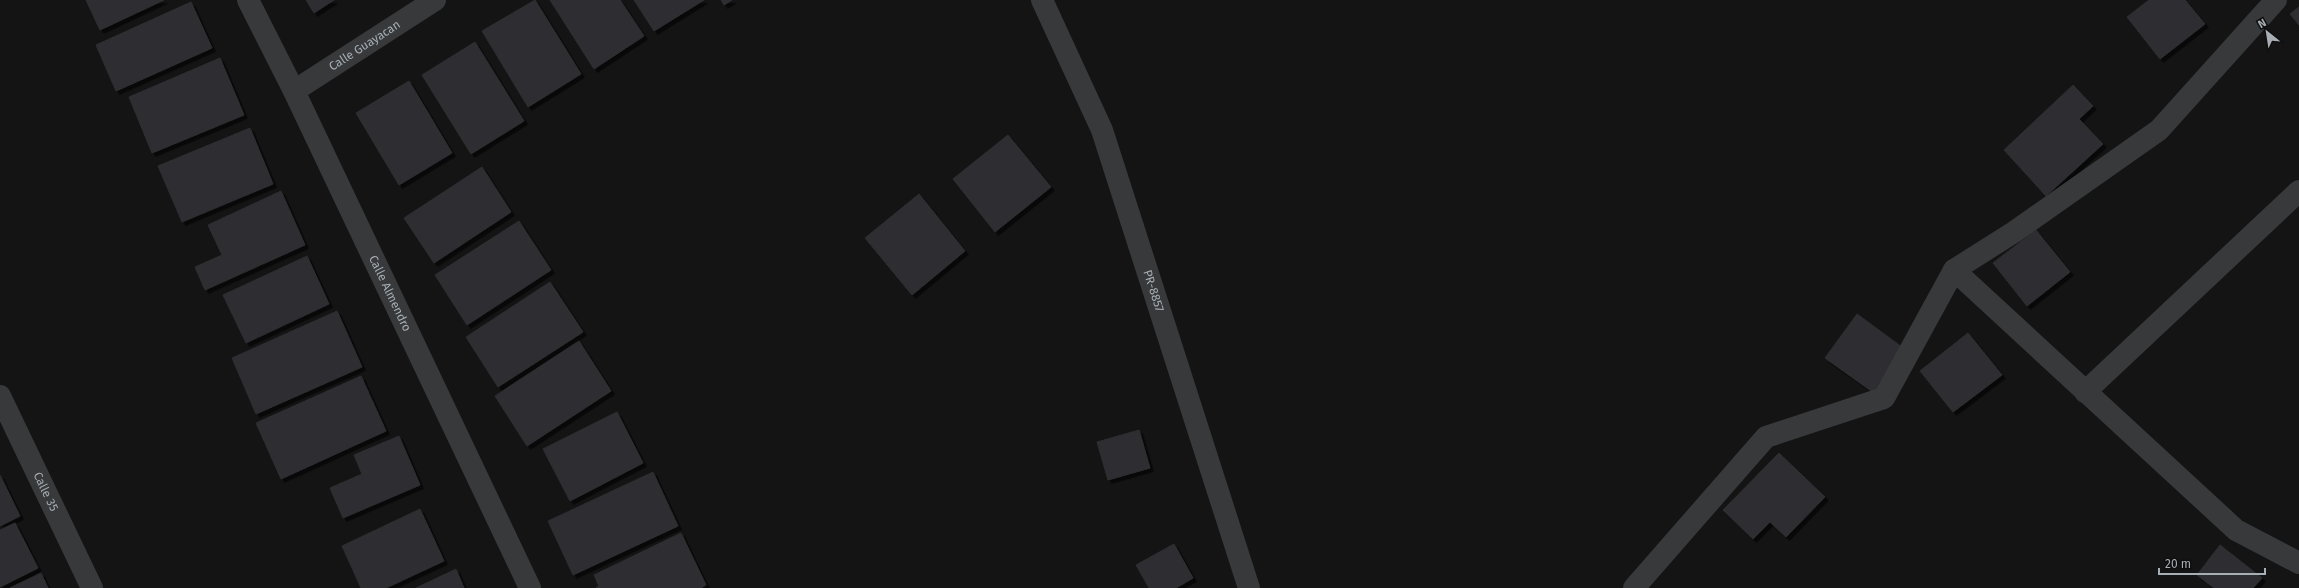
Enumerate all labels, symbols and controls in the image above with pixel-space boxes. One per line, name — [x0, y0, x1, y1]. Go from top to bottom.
north arrow — [2247, 12, 2287, 52]
text: N — [2256, 16, 2269, 31]
street label: Calle Guayacan — [326, 17, 403, 74]
street label: Calle Almendro — [366, 253, 414, 334]
street label: PR-8857 — [1140, 268, 1167, 313]
street label: Calle 35 — [30, 470, 61, 513]
scale bar — [2159, 550, 2265, 576]
text: 20 m — [2165, 557, 2191, 571]

